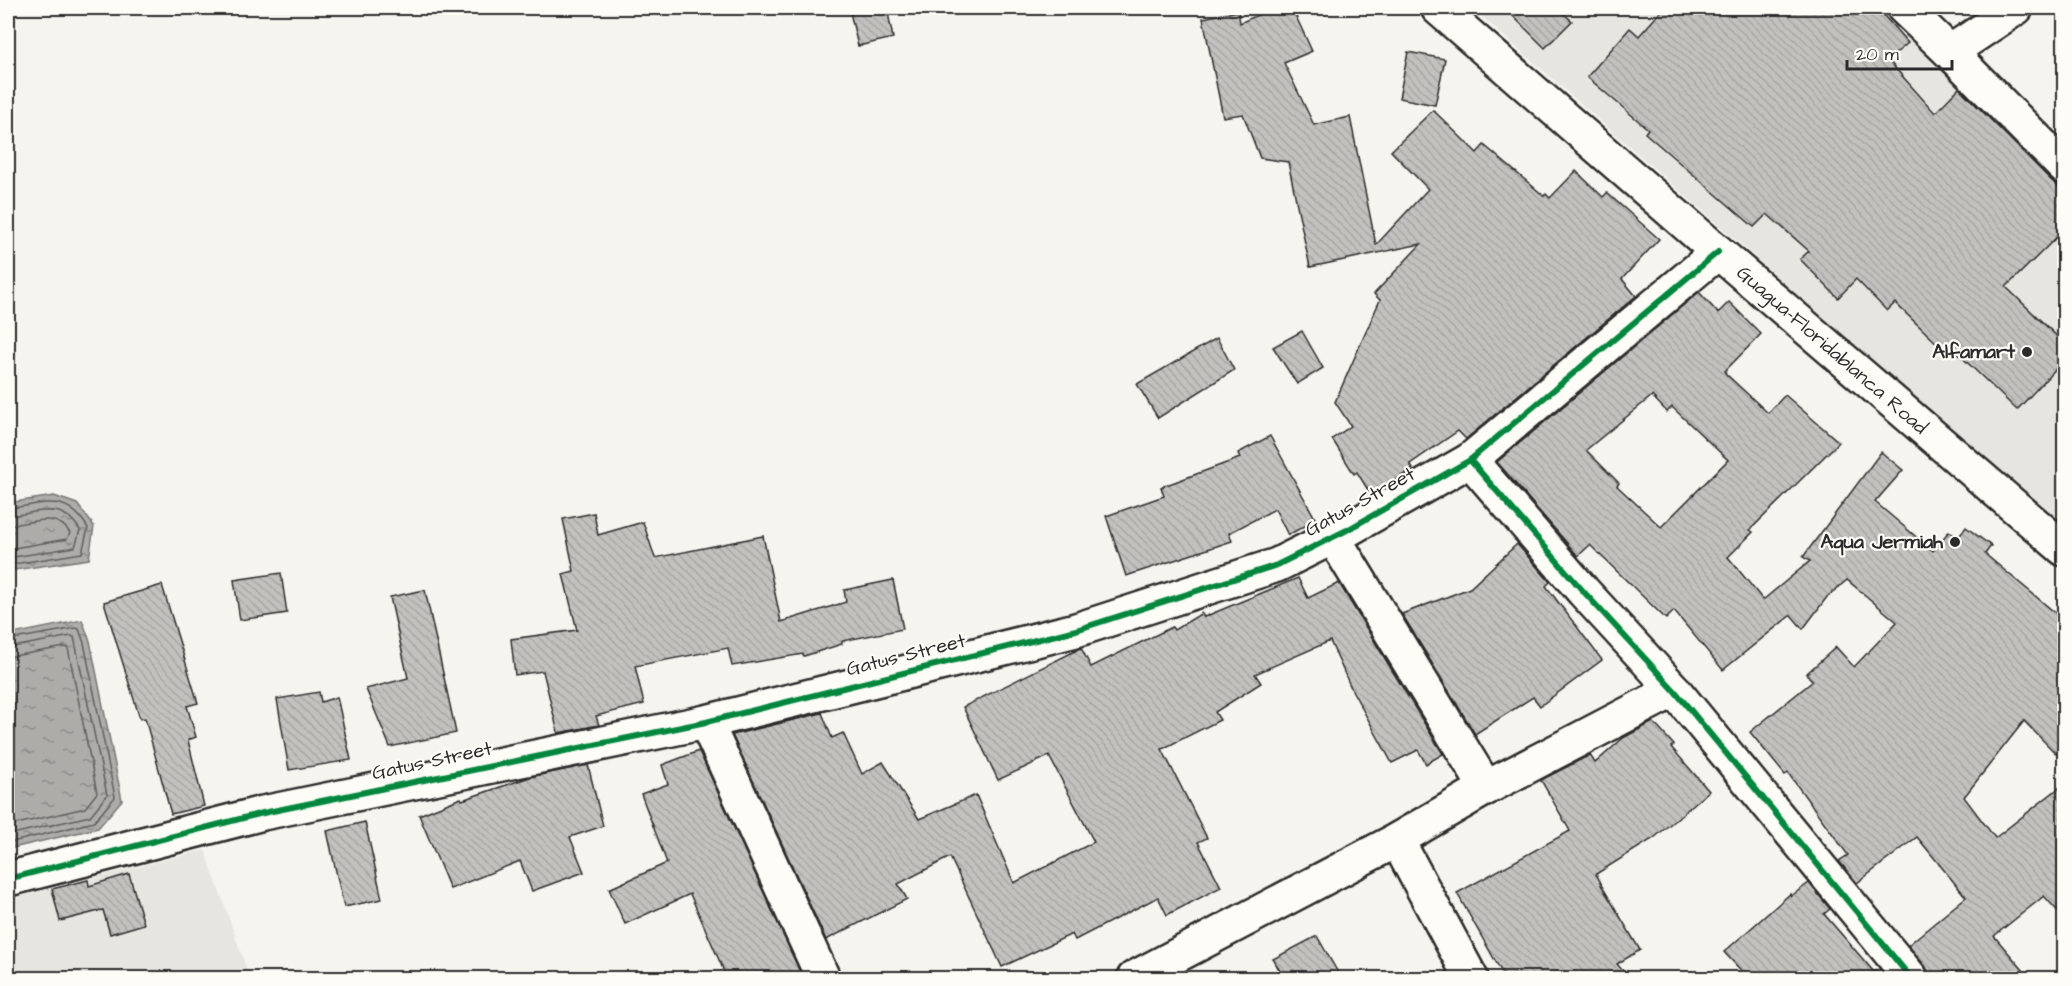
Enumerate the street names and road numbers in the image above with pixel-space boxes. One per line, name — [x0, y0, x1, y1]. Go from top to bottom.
street label: Guagua-Floridablanca Road — [1730, 259, 1934, 442]
street label: Gatus Street — [1300, 460, 1420, 544]
street label: Gatus Street — [843, 627, 969, 683]
street label: Gatus Street — [369, 735, 495, 787]

